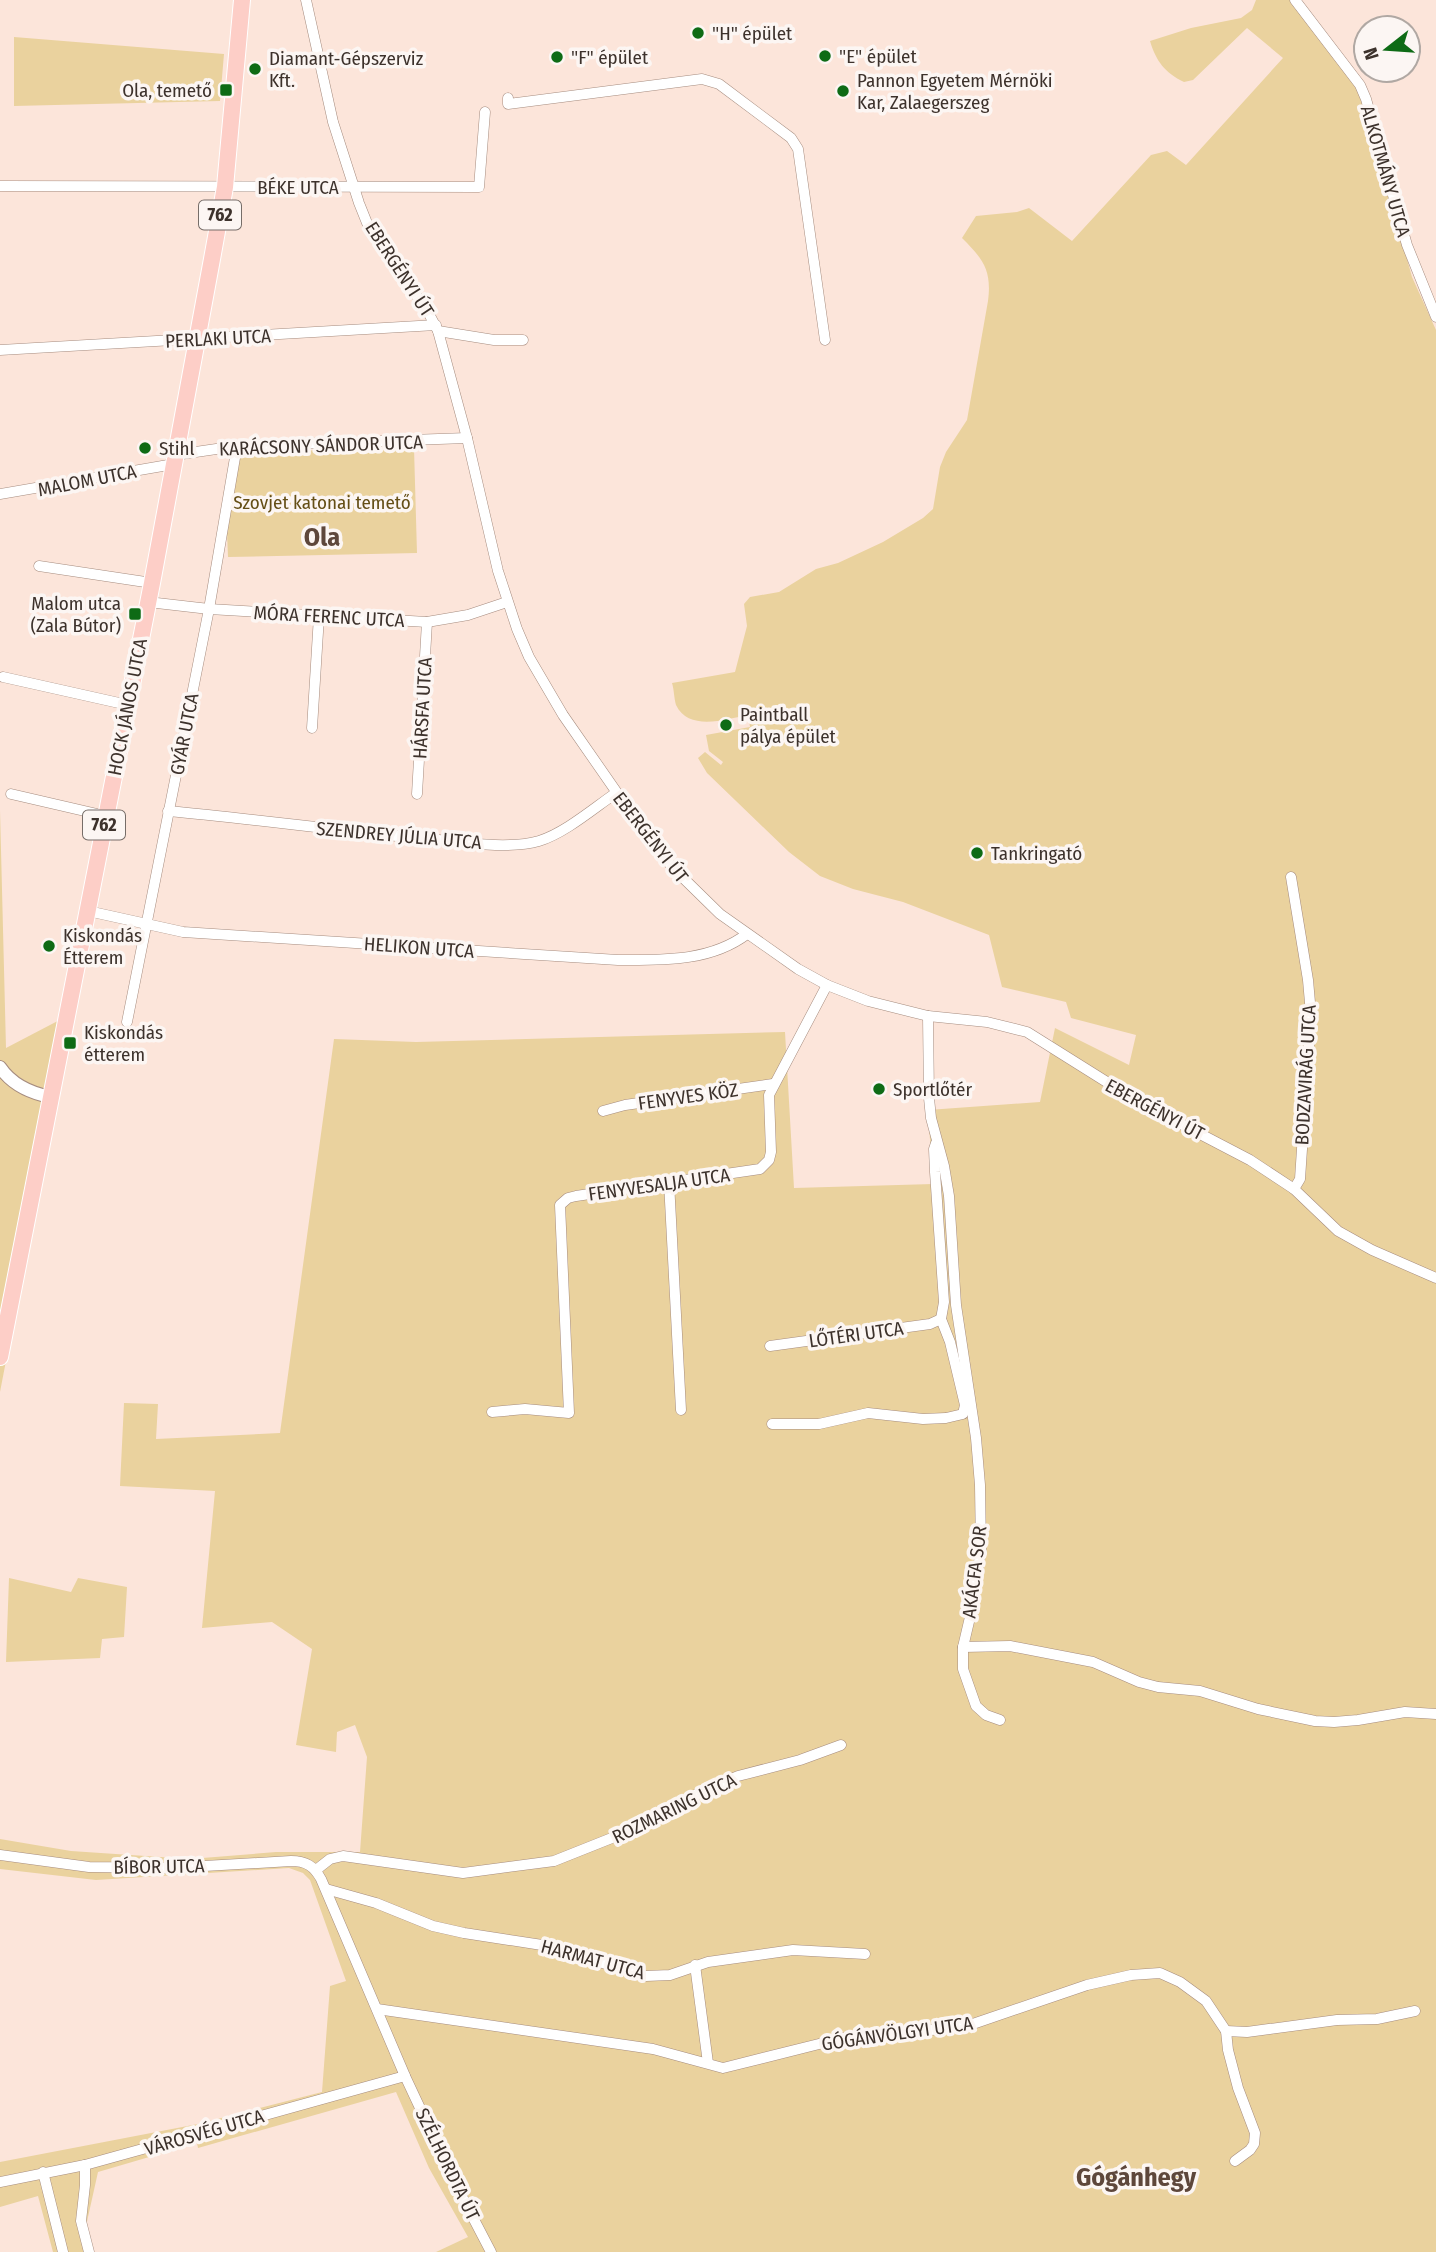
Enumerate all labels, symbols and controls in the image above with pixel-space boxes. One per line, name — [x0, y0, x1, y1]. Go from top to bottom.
north arrow — [1352, 14, 1422, 84]
place label: "H" épület — [712, 22, 793, 45]
marker: "H" épület — [690, 25, 706, 41]
place label: "E" épület — [839, 45, 917, 68]
text: N — [1359, 45, 1384, 63]
place label: "F" épület — [571, 46, 649, 69]
place label: Diamant-Gépszerviz Kft. — [269, 47, 424, 92]
marker: "E" épület — [817, 48, 833, 64]
marker: "F" épület — [549, 49, 565, 65]
marker: Diamant-Gépszerviz Kft. — [247, 61, 263, 77]
place label: Pannon Egyetem Mérnöki Kar, Zalaegerszeg — [857, 69, 1053, 114]
place label: Ola, temető — [122, 79, 212, 102]
marker: Ola, temető — [218, 82, 234, 98]
marker: Pannon Egyetem Mérnöki Kar, Zalaegerszeg — [835, 83, 851, 99]
street label: ALKOTMÁNY UTCA — [1356, 103, 1415, 240]
street label: BÉKE UTCA — [257, 176, 339, 199]
road number: 762 — [199, 200, 241, 230]
street label: EBERGÉNYI ÚT — [360, 217, 439, 321]
street label: PERLAKI UTCA — [164, 324, 272, 353]
street label: KARÁCSONY SÁNDOR UTCA — [219, 430, 423, 461]
place label: Stihl — [159, 437, 194, 460]
marker: Stihl — [137, 440, 153, 456]
street label: MALOM UTCA — [36, 460, 138, 501]
park label: Szovjet katonai temető — [233, 491, 411, 514]
district label: Ola — [304, 522, 340, 553]
place label: Malom utca (Zala Bútor) — [30, 592, 121, 637]
street label: MÓRA FERENC UTCA — [253, 601, 405, 632]
marker: Malom utca (Zala Bútor) — [127, 606, 143, 622]
street label: HOCK JÁNOS UTCA — [103, 637, 152, 778]
street label: HÁRSFA UTCA — [408, 657, 437, 760]
street label: GYÁR UTCA — [165, 691, 204, 777]
place label: Paintball pálya épület — [740, 703, 837, 748]
marker: Paintball pálya épület — [718, 717, 734, 733]
street label: EBERGÉNYI ÚT — [608, 787, 693, 887]
road number: 762 — [83, 810, 125, 840]
street label: SZENDREY JÚLIA UTCA — [315, 817, 483, 854]
place label: Tankringató — [991, 842, 1082, 865]
marker: Tankringató — [969, 845, 985, 861]
place label: Kiskondás Étterem — [63, 924, 142, 969]
street label: HELIKON UTCA — [363, 932, 475, 963]
marker: Kiskondás Étterem — [41, 938, 57, 954]
street label: BODZAVIRÁG UTCA — [1290, 1004, 1321, 1146]
place label: Kiskondás étterem — [84, 1021, 163, 1066]
marker: Kiskondás étterem — [62, 1035, 78, 1051]
street label: EBERGÉNYI ÚT — [1101, 1074, 1208, 1145]
street label: FENYVES KÖZ — [637, 1078, 740, 1115]
place label: Sportlőtér — [893, 1078, 972, 1101]
marker: Sportlőtér — [871, 1081, 887, 1097]
street label: FENYVESALJA UTCA — [587, 1163, 731, 1206]
street label: LŐTÉRI UTCA — [807, 1316, 905, 1353]
street label: AKÁCFA SOR — [957, 1524, 992, 1620]
street label: ROZMARING UTCA — [608, 1768, 740, 1848]
street label: BÍBOR UTCA — [113, 1854, 205, 1879]
street label: HARMAT UTCA — [538, 1935, 647, 1984]
street label: GÓGÁNVÖLGYI UTCA — [820, 2011, 974, 2056]
street label: VÁROSVÉG UTCA — [142, 2104, 267, 2161]
street label: SZÉLHORDTA ÚT — [410, 2104, 485, 2224]
district label: Gógánhegy — [1076, 2162, 1197, 2193]

